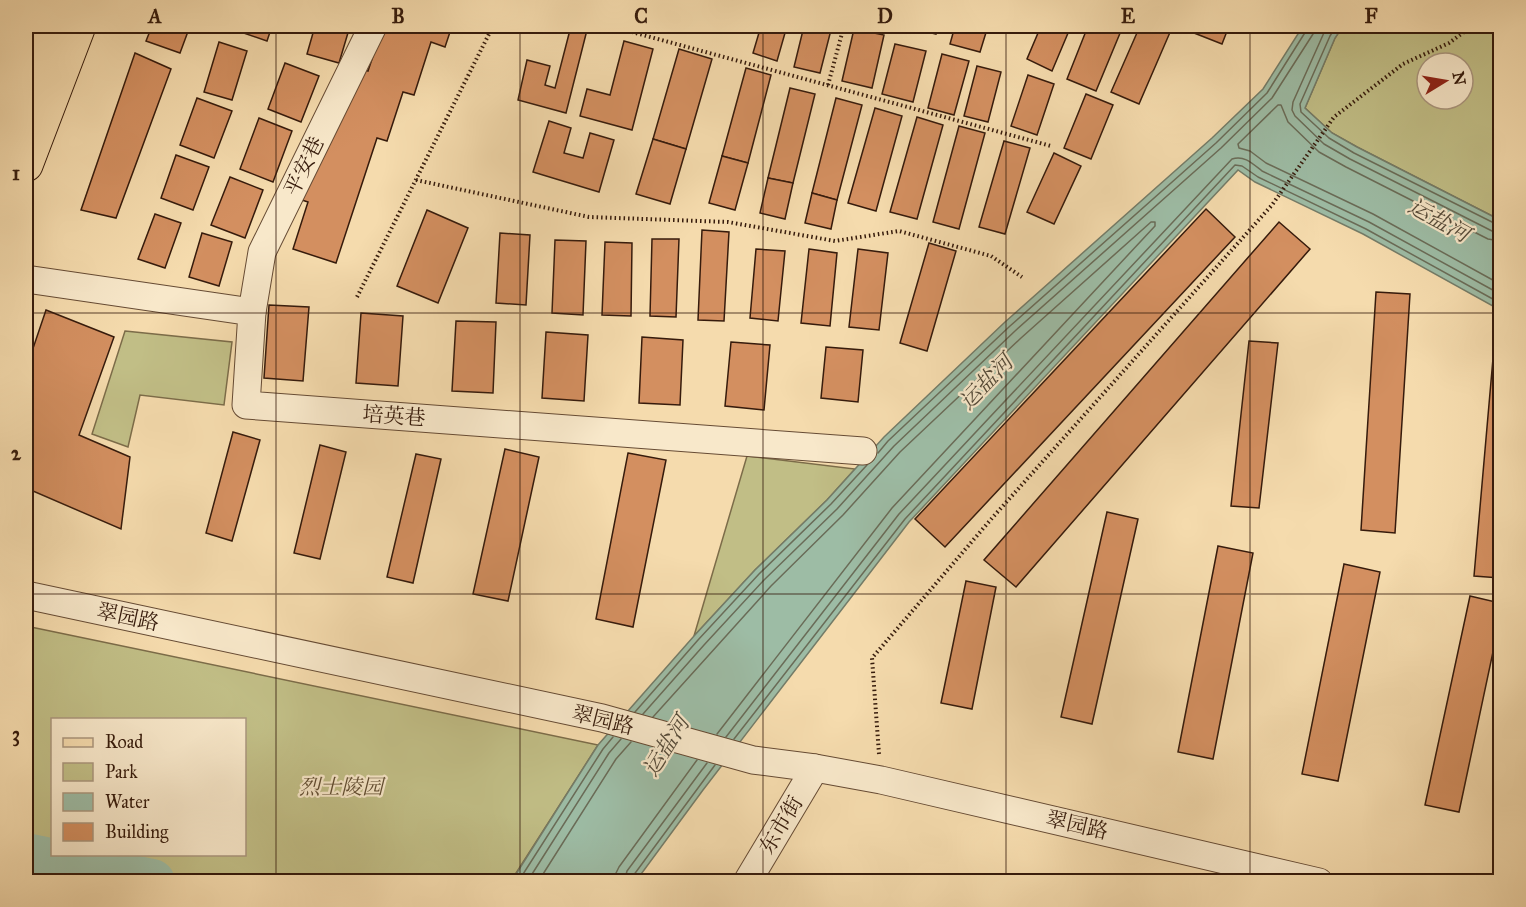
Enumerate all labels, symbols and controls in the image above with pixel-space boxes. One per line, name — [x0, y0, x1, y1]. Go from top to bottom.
text: A — [146, 4, 162, 28]
text: B — [391, 4, 405, 28]
text: C — [634, 4, 648, 28]
text: D — [877, 4, 893, 28]
text: E — [1121, 4, 1136, 28]
text: F — [1364, 4, 1378, 28]
north arrow — [1415, 51, 1475, 111]
text: N — [1449, 70, 1470, 87]
street label: 平安巷 — [279, 132, 329, 200]
text: 1 — [12, 161, 20, 185]
water label: 运盐河 — [1404, 192, 1478, 250]
water label: 运盐河 — [953, 346, 1021, 415]
street label: 培英巷 — [362, 401, 426, 431]
text: 2 — [11, 441, 22, 465]
street label: 翠园路 — [94, 598, 162, 636]
street label: 翠园路 — [569, 700, 637, 740]
water label: 运盐河 — [637, 707, 697, 781]
legend — [51, 718, 246, 856]
text: 3 — [12, 722, 20, 747]
text: Road — [105, 731, 143, 753]
text: Park — [105, 761, 138, 783]
park label: 烈士陵园 — [299, 774, 386, 800]
text: Water — [105, 791, 150, 813]
street label: 东市街 — [754, 791, 808, 859]
street label: 翠园路 — [1043, 805, 1111, 845]
text: Building — [105, 821, 169, 844]

